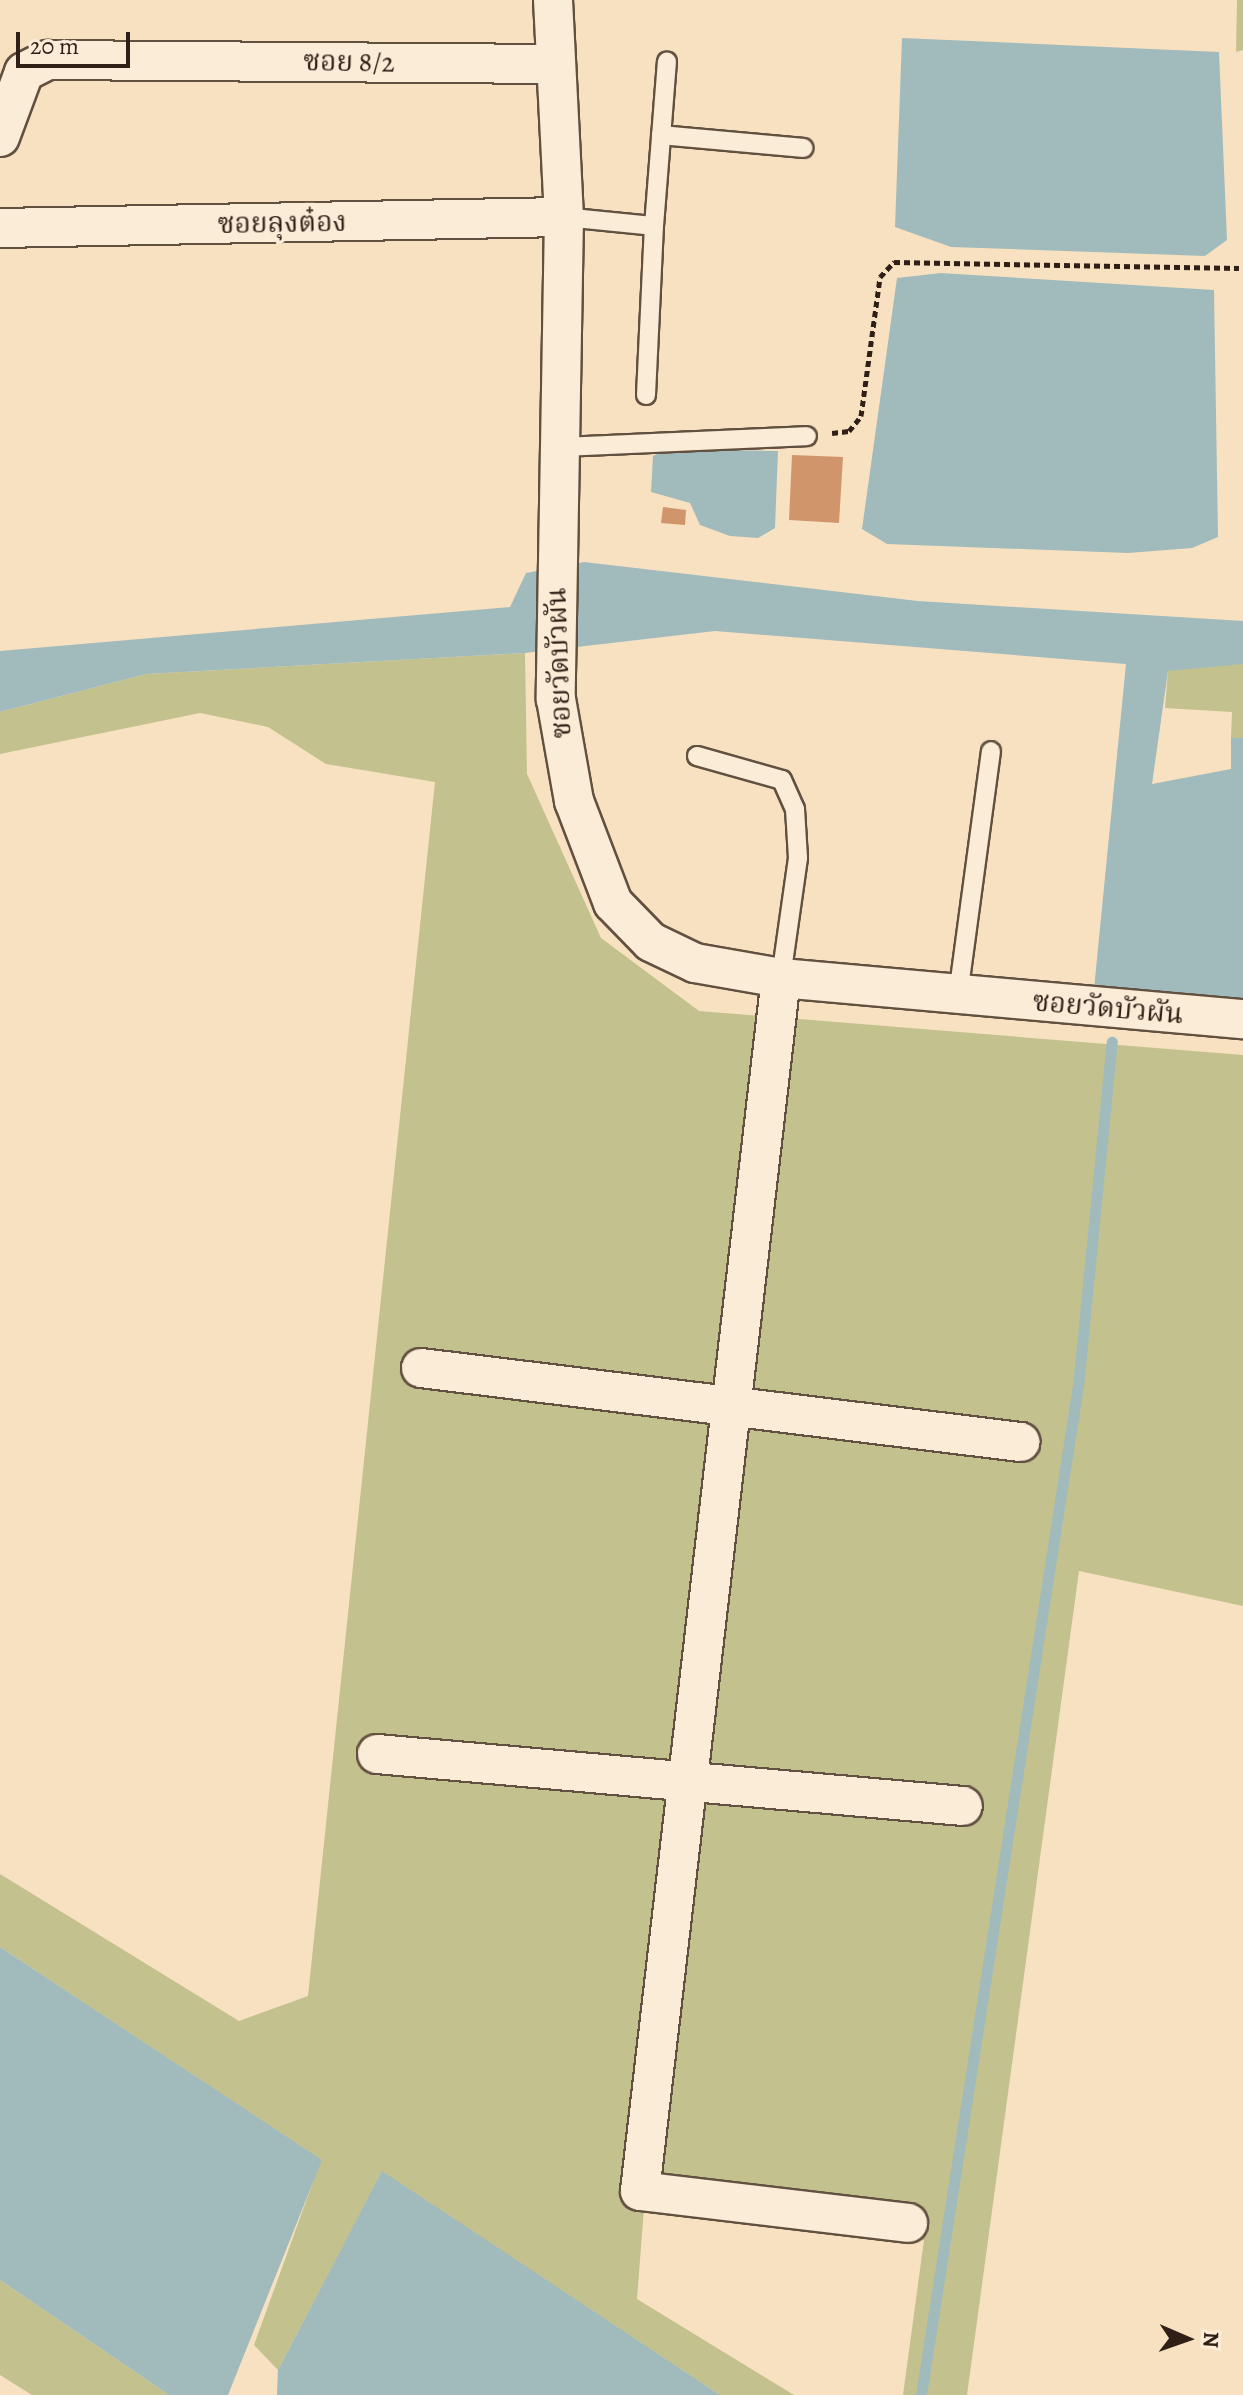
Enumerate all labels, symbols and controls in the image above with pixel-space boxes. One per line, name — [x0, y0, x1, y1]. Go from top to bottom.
scale bar — [20, 16, 134, 66]
text: 20 m — [30, 30, 79, 62]
street label: ซอย 8/2 — [303, 44, 395, 80]
street label: ซอยลุงต๋อง — [217, 205, 347, 241]
street label: ซอยวัดบัวผัน — [540, 587, 578, 739]
street label: ซอยวัดบัวผัน — [1031, 985, 1185, 1031]
north arrow — [1147, 2299, 1227, 2379]
text: N — [1196, 2331, 1226, 2348]

